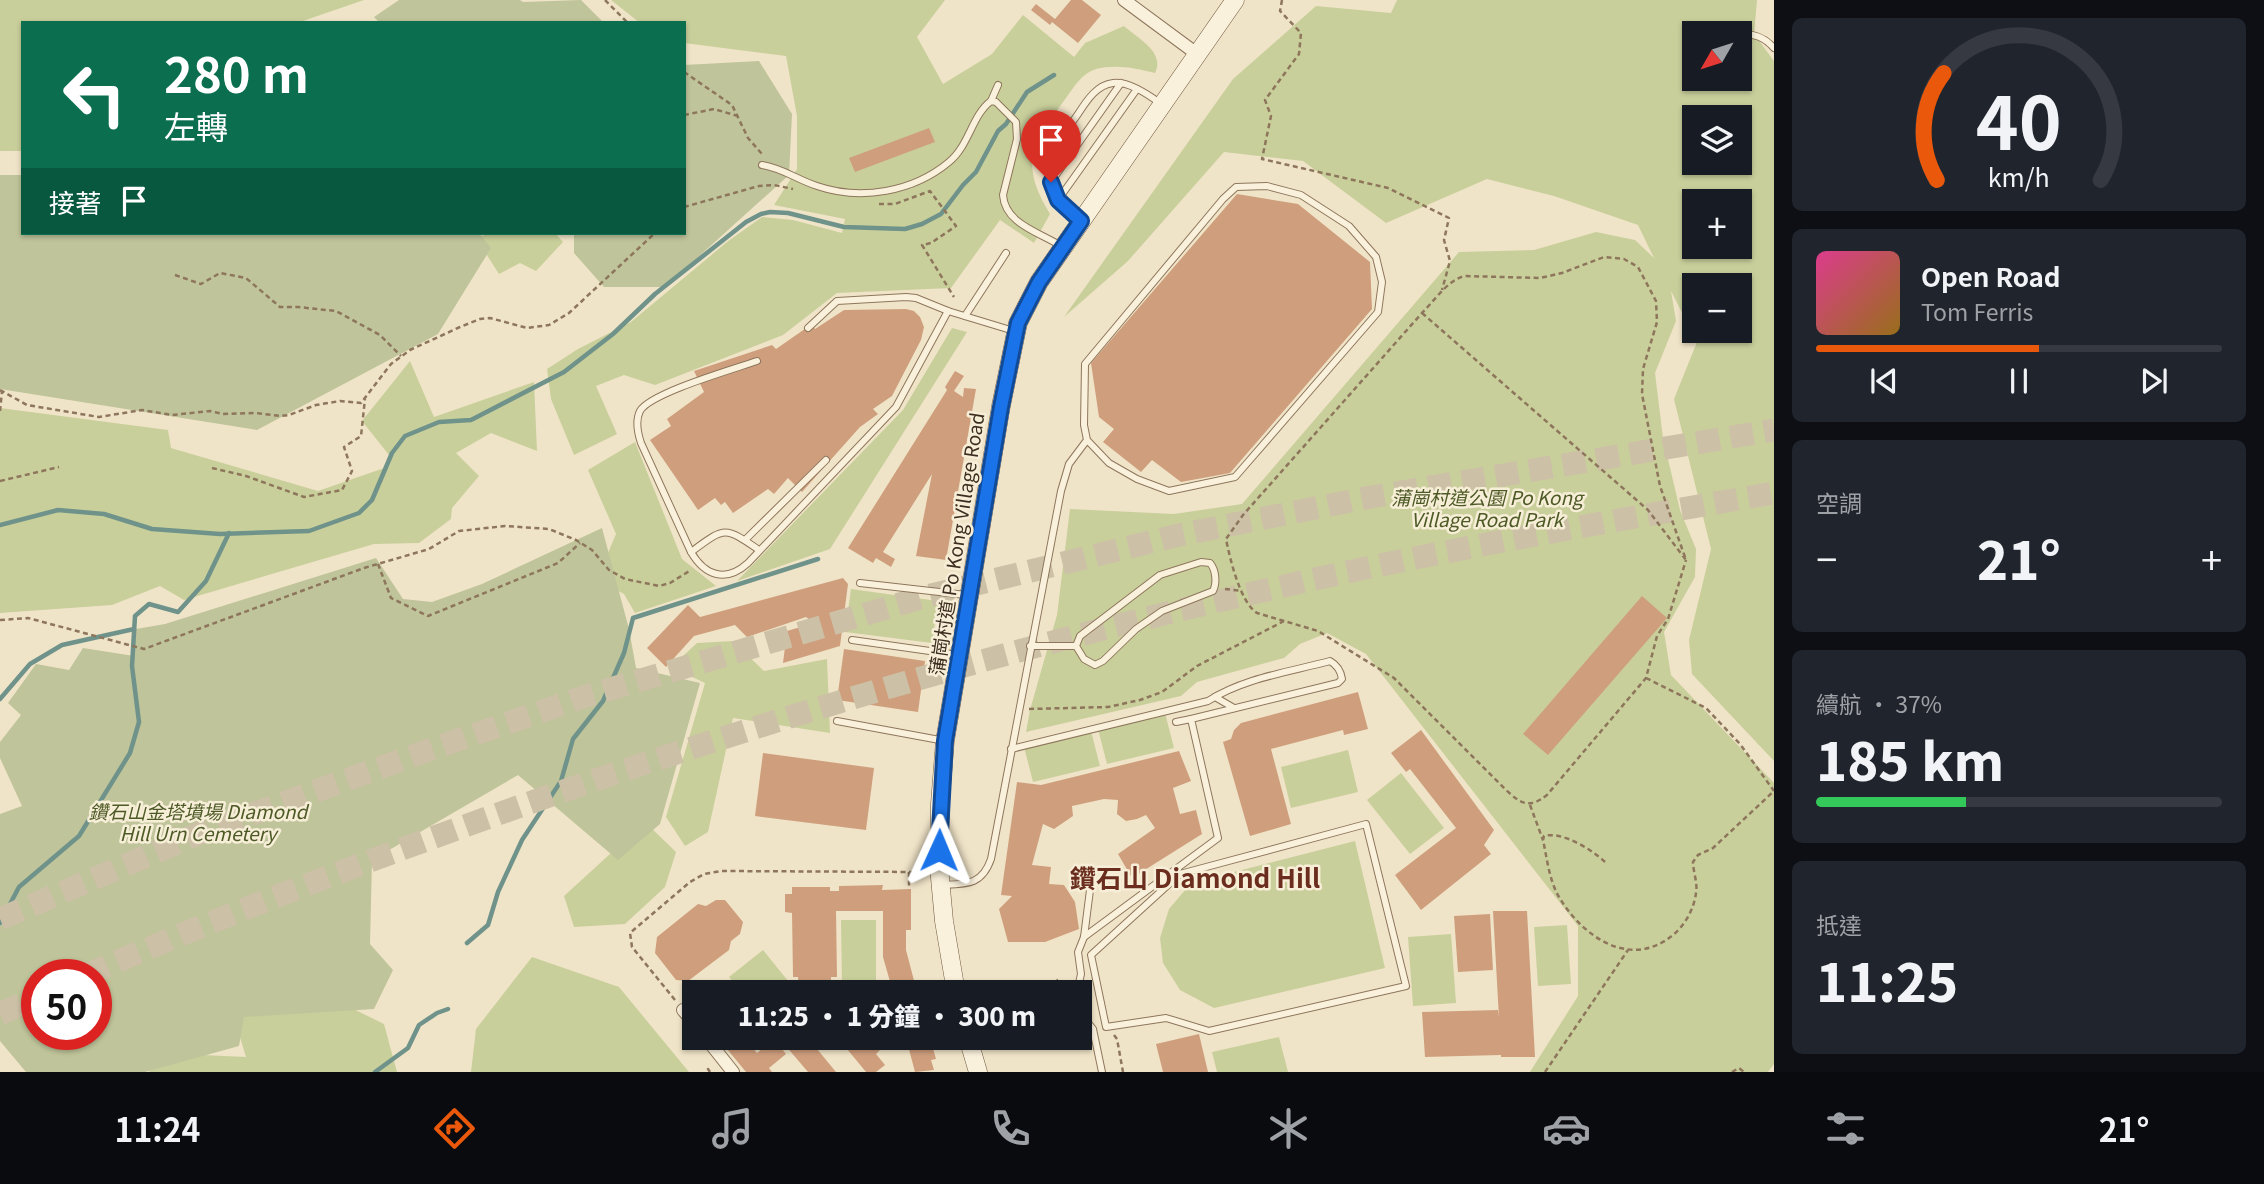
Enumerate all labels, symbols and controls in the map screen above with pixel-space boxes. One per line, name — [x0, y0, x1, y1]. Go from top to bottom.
north arrow — [1682, 21, 1752, 91]
map controls — [1682, 21, 1752, 343]
text: 280 m — [164, 36, 309, 107]
icon: left — [49, 49, 140, 140]
text: 40 — [1976, 67, 2062, 172]
text: 左轉 — [164, 102, 228, 148]
button: layers — [1682, 105, 1752, 175]
pin — [1021, 110, 1081, 182]
icon: arrive — [1032, 121, 1070, 159]
text: km/h — [1988, 158, 2050, 194]
icon: arrive — [115, 182, 153, 220]
text: 接著 — [49, 183, 101, 220]
button: + — [1682, 189, 1752, 259]
text: Open Road — [1921, 257, 2061, 294]
button: − — [1682, 273, 1752, 343]
text: Tom Ferris — [1921, 294, 2033, 328]
icon: previous — [1865, 362, 1903, 400]
icon: pause — [2000, 362, 2038, 400]
icon: next — [2135, 362, 2173, 400]
street label: 蒲崗村道 Po Kong Village Road — [921, 410, 990, 677]
park label: 蒲崗村道公園 Po Kong Village Road Park — [1391, 483, 1585, 532]
text: 空調 — [1816, 485, 1862, 519]
text: 21° — [1977, 520, 2061, 595]
text: − — [1816, 530, 1837, 585]
text: + — [2201, 530, 2222, 585]
text: 續航 · 37% — [1816, 686, 1942, 720]
text: 185 km — [1816, 721, 2004, 796]
park label: 鑽石山金塔墳場 Diamond Hill Urn Cemetery — [89, 797, 310, 846]
position arrow — [902, 813, 976, 887]
district label: 鑽石山 Diamond Hill — [1070, 858, 1320, 895]
text: 抵達 — [1816, 907, 1862, 941]
text: 11:25 — [1816, 942, 1958, 1017]
speed limit sign: 50 — [21, 959, 112, 1050]
text: 11:25 · 1 分鐘 · 300 m — [738, 996, 1036, 1033]
icon: directions — [430, 1104, 479, 1153]
icon: music — [708, 1104, 757, 1153]
icon: phone — [986, 1104, 1035, 1153]
icon: climate — [1264, 1104, 1313, 1153]
icon: car — [1542, 1104, 1591, 1153]
icon: filters — [1821, 1104, 1870, 1153]
text: 11:24 — [115, 1105, 201, 1151]
text: 21° — [2099, 1105, 2149, 1151]

